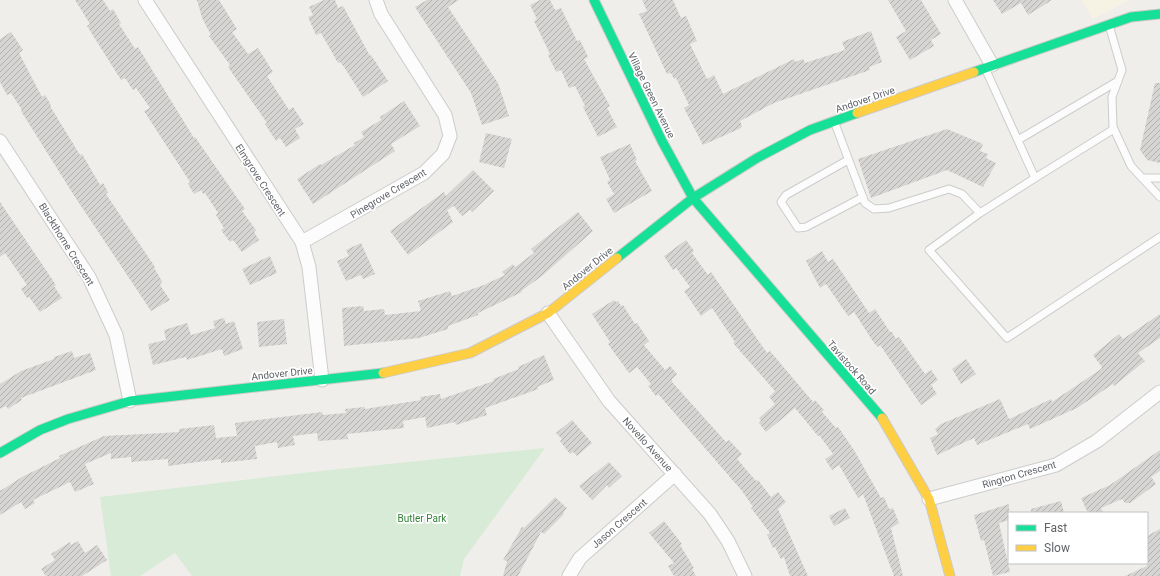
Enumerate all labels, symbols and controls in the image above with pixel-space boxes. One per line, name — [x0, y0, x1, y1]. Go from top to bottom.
street label: Village Green Avenue — [626, 51, 677, 140]
street label: Andover Drive — [834, 84, 896, 115]
street label: Elmgrove Crescent — [233, 142, 288, 218]
street label: Pinegrove Crescent — [348, 166, 428, 220]
street label: Blackthorne Crescent — [37, 201, 96, 288]
street label: Andover Drive — [560, 245, 615, 292]
street label: Tavistock Road — [825, 338, 878, 397]
street label: Andover Drive — [251, 365, 313, 382]
street label: Novello Avenue — [621, 415, 675, 474]
street label: Rington Crescent — [981, 459, 1057, 490]
street label: Jason Crescent — [590, 496, 649, 550]
legend — [1008, 512, 1148, 564]
park label: Butler Park — [398, 513, 447, 524]
text: Fast — [1044, 521, 1067, 535]
text: Slow — [1044, 541, 1070, 555]

